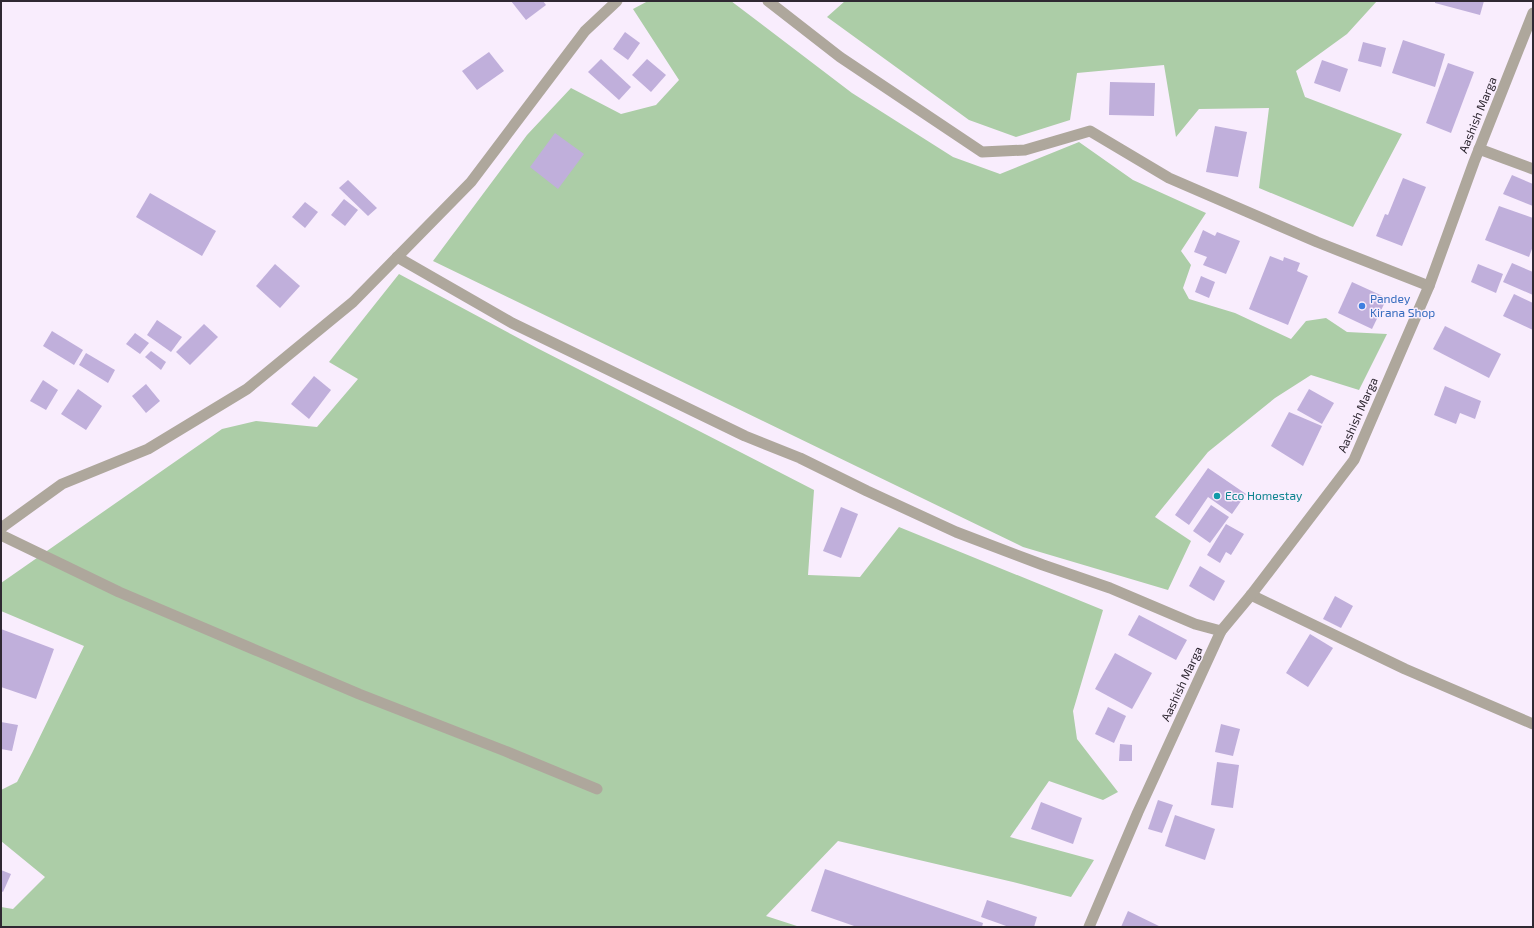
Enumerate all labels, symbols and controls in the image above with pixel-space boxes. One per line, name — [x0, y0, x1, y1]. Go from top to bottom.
street label: Aashish Marga — [1455, 74, 1499, 155]
place label: Pandey Kirana Shop — [1370, 291, 1435, 319]
marker: Pandey Kirana Shop — [1357, 301, 1367, 311]
street label: Aashish Marga — [1334, 375, 1380, 454]
place label: Eco Homestay — [1225, 488, 1303, 502]
marker: Eco Homestay — [1212, 491, 1222, 501]
street label: Aashish Marga — [1158, 644, 1205, 723]

